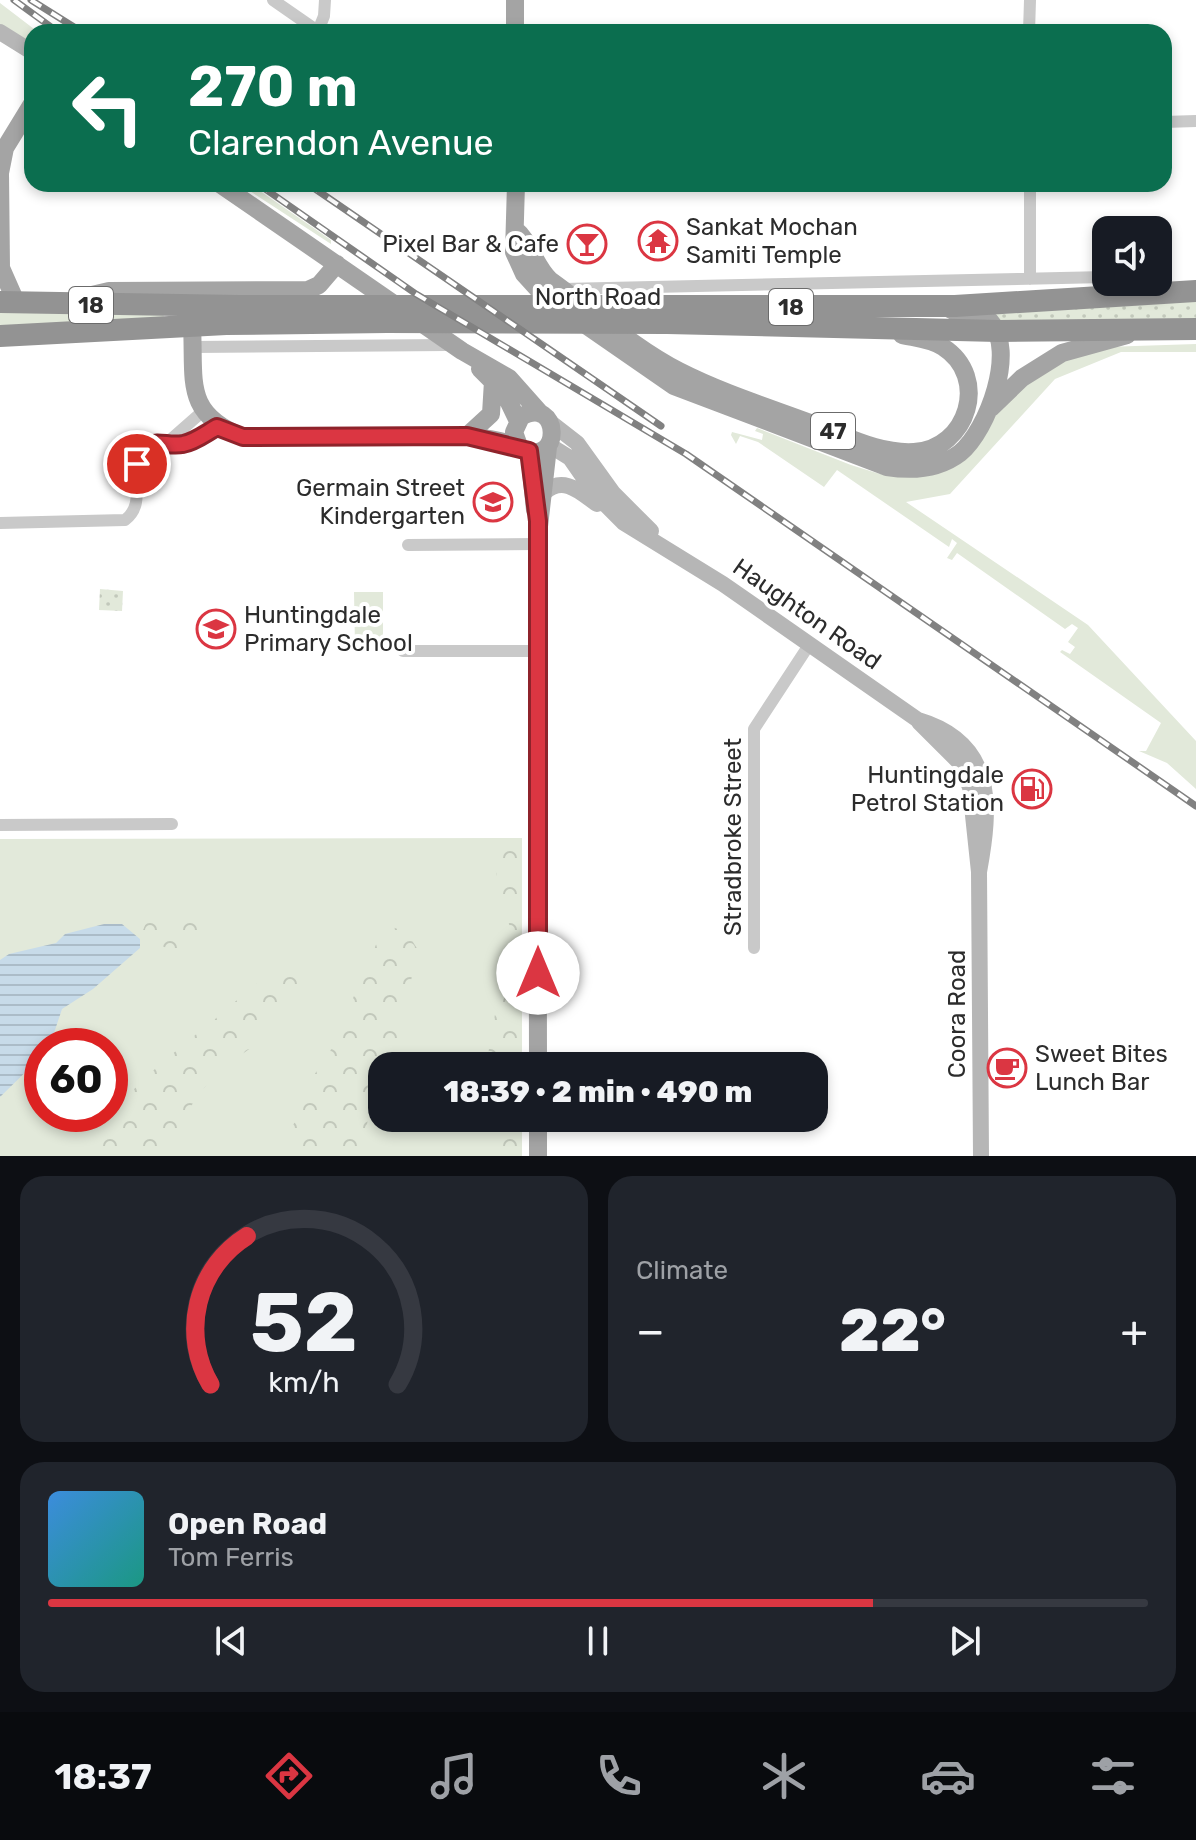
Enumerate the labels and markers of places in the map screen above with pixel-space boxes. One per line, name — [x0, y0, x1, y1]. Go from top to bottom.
place label: Sankat Mochan Samiti Temple — [686, 213, 858, 269]
temple icon: Sankat Mochan Samiti Temple — [637, 220, 679, 262]
bar icon: Pixel Bar & Cafe — [566, 223, 608, 265]
place label: Pixel Bar & Cafe — [382, 230, 559, 258]
pin — [103, 430, 171, 498]
place label: Germain Street Kindergarten — [296, 474, 465, 530]
school or university icon: Germain Street Kindergarten — [472, 481, 514, 523]
place label: Huntingdale Primary School — [244, 601, 413, 657]
school or university icon: Huntingdale Primary School — [195, 608, 237, 650]
place label: Huntingdale Petrol Station — [851, 761, 1004, 817]
fuel station icon: Huntingdale Petrol Station — [1011, 768, 1053, 810]
place label: Sweet Bites Lunch Bar — [1035, 1040, 1168, 1096]
cafe icon: Sweet Bites Lunch Bar — [986, 1047, 1028, 1089]

